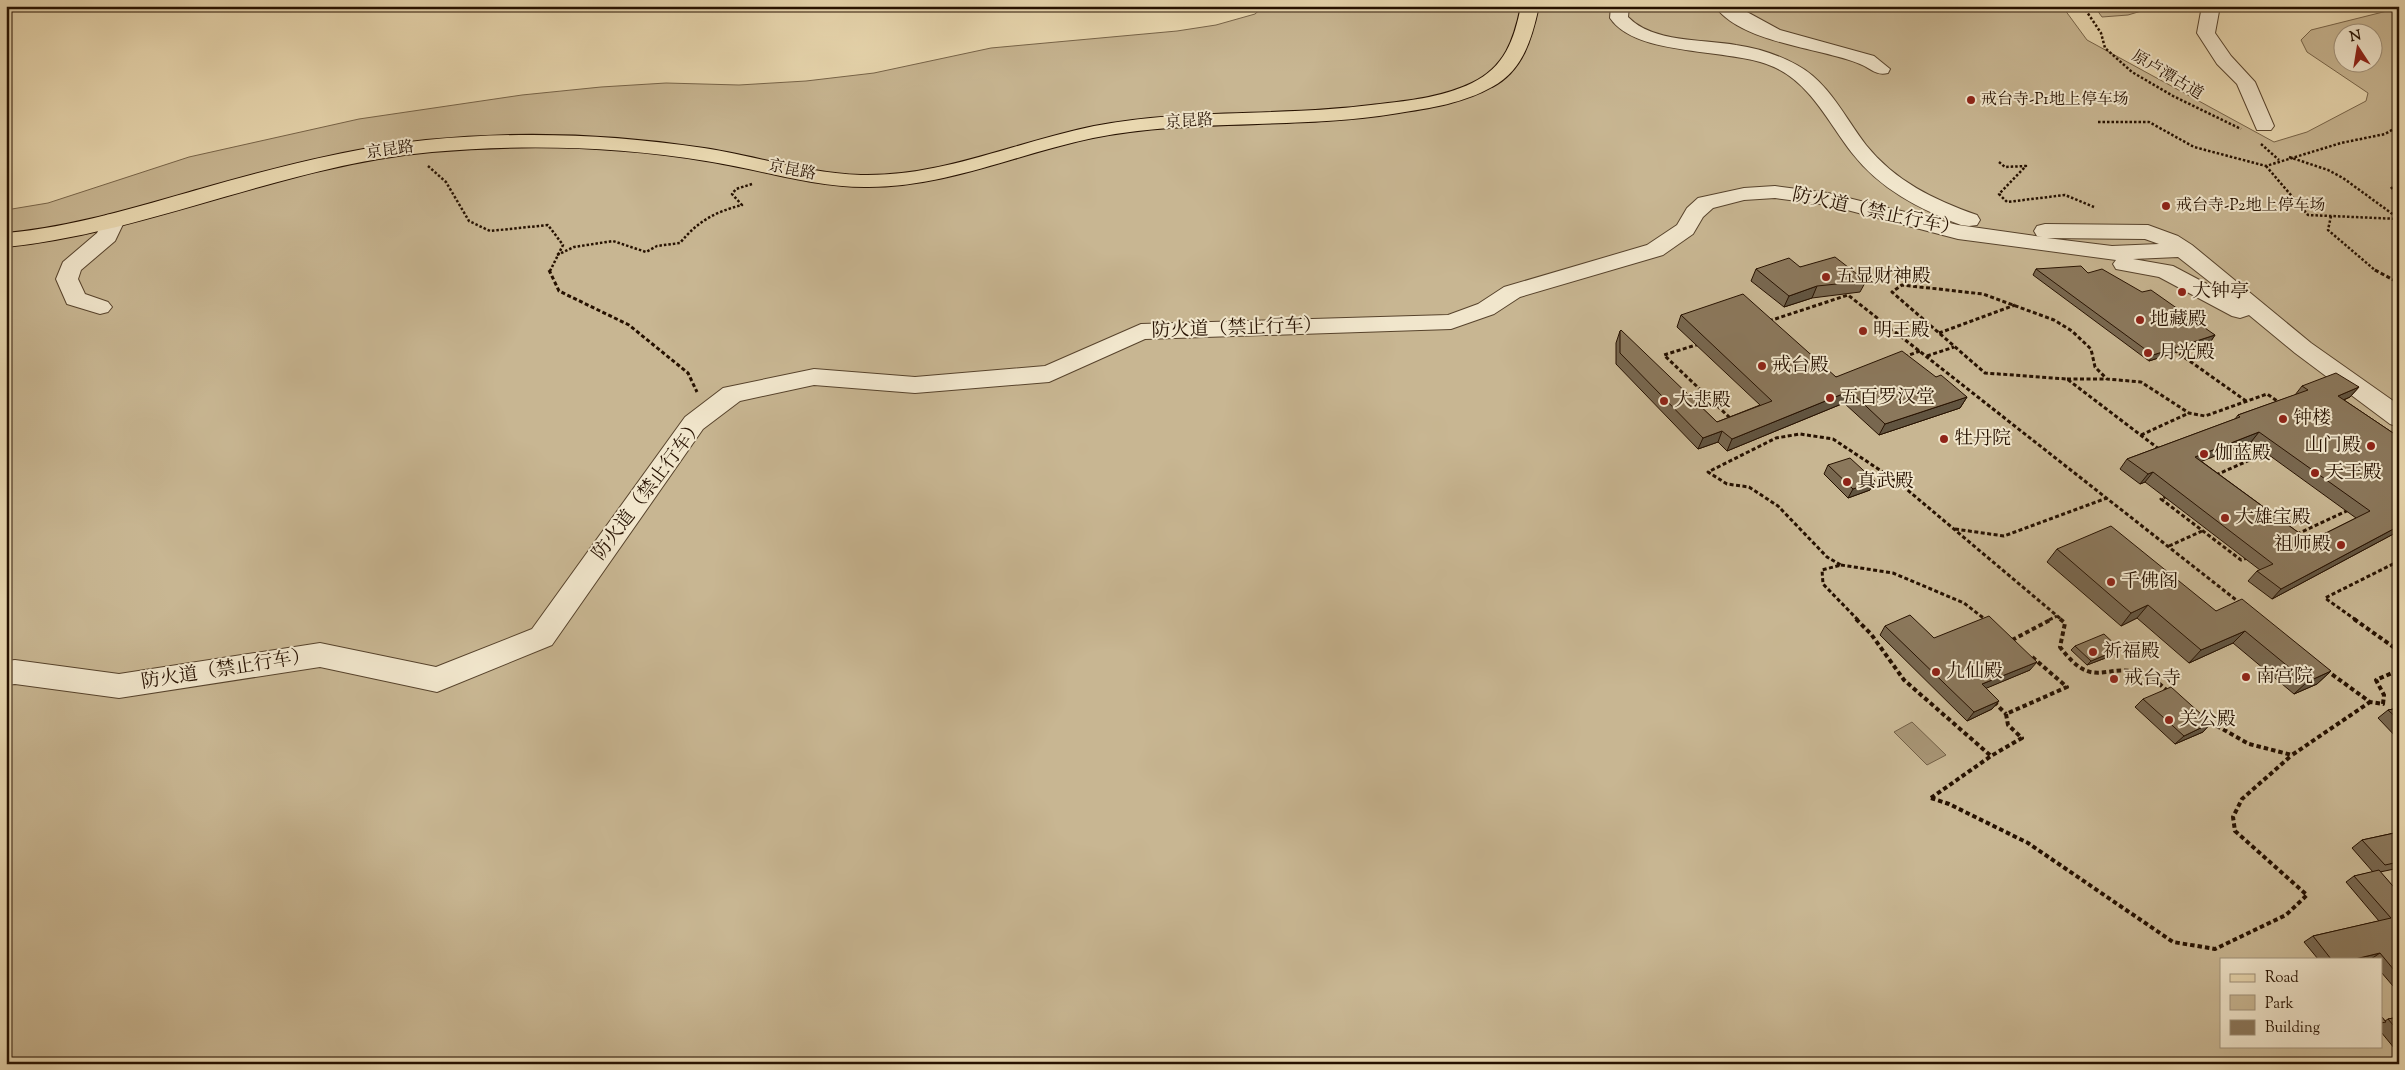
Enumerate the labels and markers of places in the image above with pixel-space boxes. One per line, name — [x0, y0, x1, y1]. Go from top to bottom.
place label: 戒台寺-P1地上停车场 — [1981, 89, 2129, 112]
marker: 戒台寺-P1地上停车场 — [1965, 94, 1977, 106]
place label: 戒台寺-P2地上停车场 — [2176, 195, 2326, 218]
marker: 戒台寺-P2地上停车场 — [2160, 200, 2172, 212]
place label: 五显财神殿 — [1836, 264, 1931, 291]
marker: 五显财神殿 — [1820, 271, 1832, 283]
place label: 大钟亭 — [2192, 279, 2249, 306]
marker: 大钟亭 — [2176, 286, 2188, 298]
place label: 地藏殿 — [2150, 307, 2207, 334]
marker: 地藏殿 — [2134, 314, 2146, 326]
place label: 明王殿 — [1873, 318, 1930, 345]
marker: 明王殿 — [1857, 325, 1869, 337]
place label: 月光殿 — [2158, 340, 2215, 367]
marker: 月光殿 — [2142, 347, 2154, 359]
place label: 戒台殿 — [1772, 353, 1829, 380]
marker: 戒台殿 — [1756, 360, 1768, 372]
place label: 五百罗汉堂 — [1840, 385, 1935, 412]
place label: 大悲殿 — [1674, 388, 1731, 415]
marker: 五百罗汉堂 — [1824, 392, 1836, 404]
marker: 大悲殿 — [1658, 395, 1670, 407]
place label: 钟楼 — [2293, 406, 2331, 433]
marker: 钟楼 — [2277, 413, 2289, 425]
place label: 牡丹院 — [1954, 426, 2011, 453]
marker: 牡丹院 — [1938, 433, 1950, 445]
place label: 山门殿 — [2304, 433, 2361, 460]
marker: 山门殿 — [2365, 440, 2377, 452]
place label: 伽蓝殿 — [2214, 441, 2271, 468]
marker: 伽蓝殿 — [2198, 448, 2210, 460]
place label: 天王殿 — [2325, 460, 2382, 487]
marker: 天王殿 — [2309, 467, 2321, 479]
place label: 真武殿 — [1857, 469, 1914, 496]
marker: 真武殿 — [1841, 476, 1853, 488]
place label: 大雄宝殿 — [2235, 505, 2311, 532]
marker: 大雄宝殿 — [2219, 512, 2231, 524]
place label: 祖师殿 — [2274, 532, 2331, 559]
marker: 祖师殿 — [2335, 539, 2347, 551]
place label: 千佛阁 — [2121, 569, 2178, 596]
marker: 千佛阁 — [2105, 576, 2117, 588]
place label: 祈福殿 — [2103, 639, 2160, 666]
marker: 祈福殿 — [2087, 646, 2099, 658]
place label: 九仙殿 — [1946, 659, 2003, 686]
place label: 南宫院 — [2256, 664, 2313, 691]
marker: 九仙殿 — [1930, 666, 1942, 678]
place label: 戒台寺 — [2124, 666, 2181, 693]
marker: 南宫院 — [2240, 671, 2252, 683]
marker: 戒台寺 — [2108, 673, 2120, 685]
place label: 关公殿 — [2179, 707, 2236, 734]
marker: 关公殿 — [2163, 714, 2175, 726]

